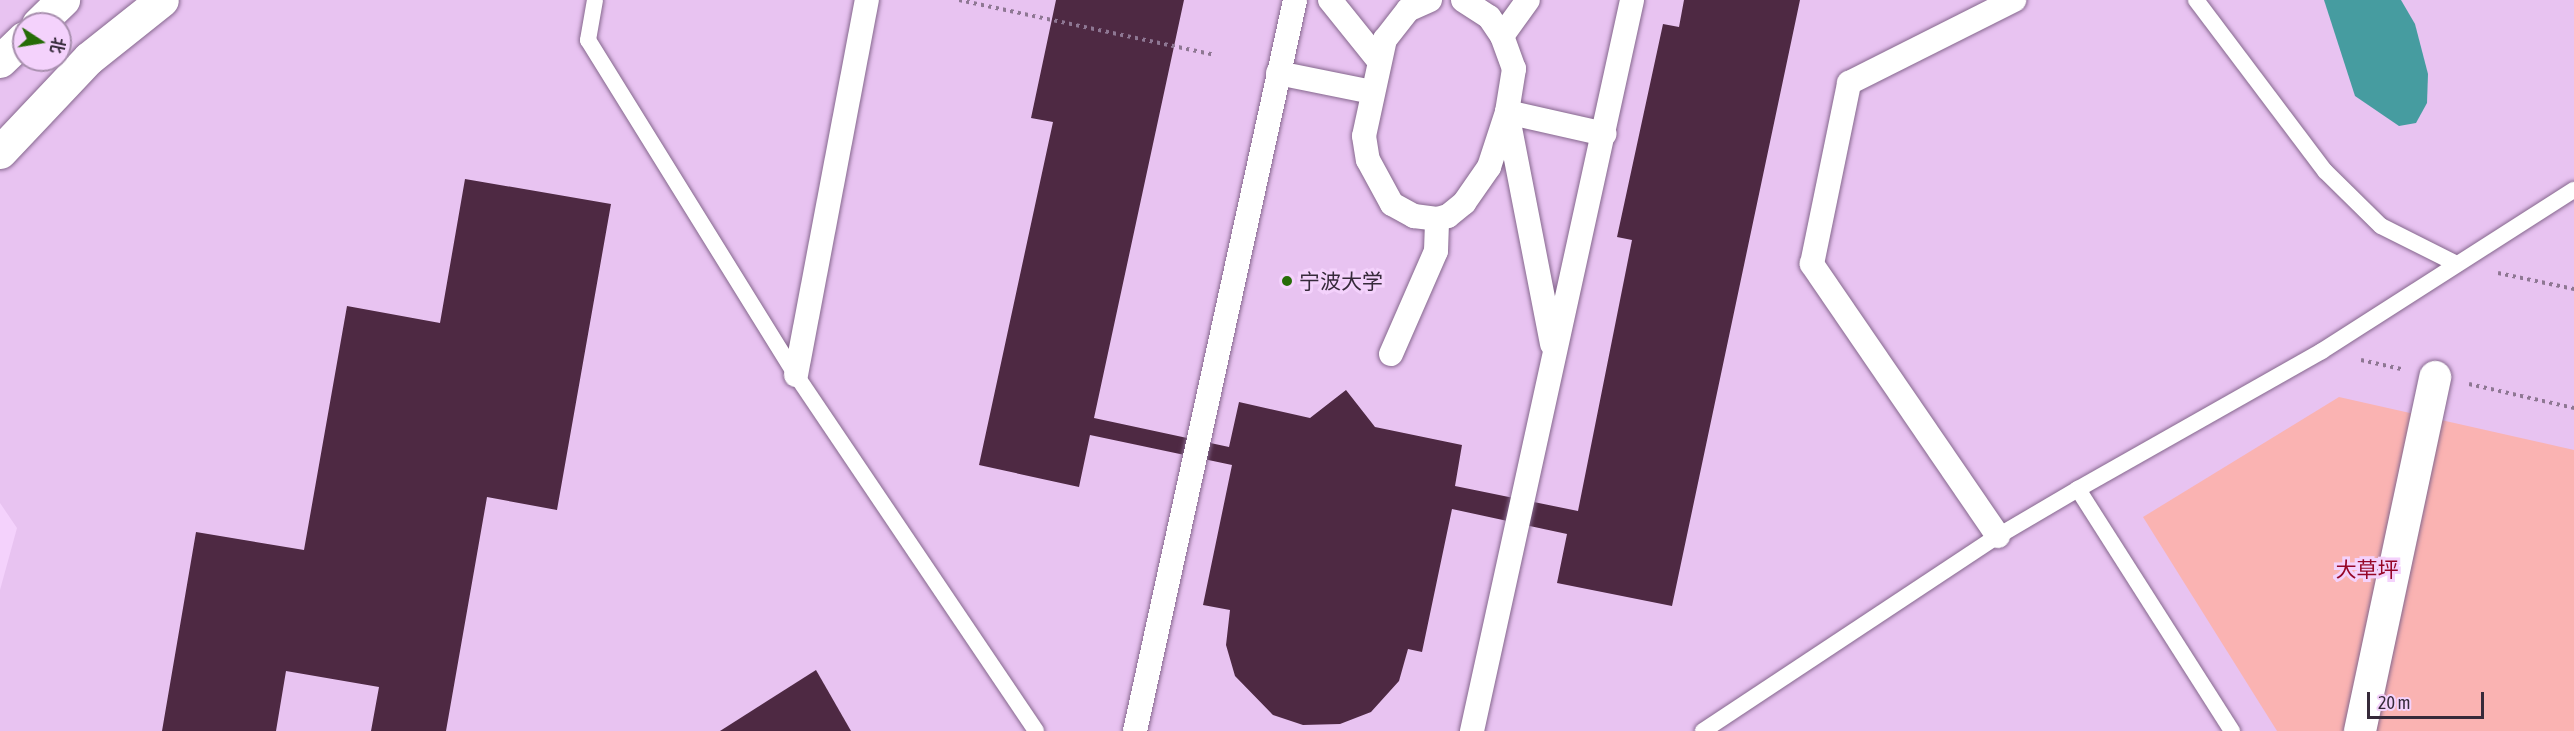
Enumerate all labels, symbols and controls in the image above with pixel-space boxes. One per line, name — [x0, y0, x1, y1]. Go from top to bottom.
north arrow — [12, 12, 72, 72]
text: 北 — [47, 36, 68, 55]
place label: 宁波大学 — [1299, 268, 1383, 294]
marker: 宁波大学 — [1280, 274, 1294, 288]
park label: 大草坪 — [2336, 556, 2398, 582]
scale bar — [2370, 680, 2487, 718]
text: 20 m — [2378, 692, 2410, 713]

